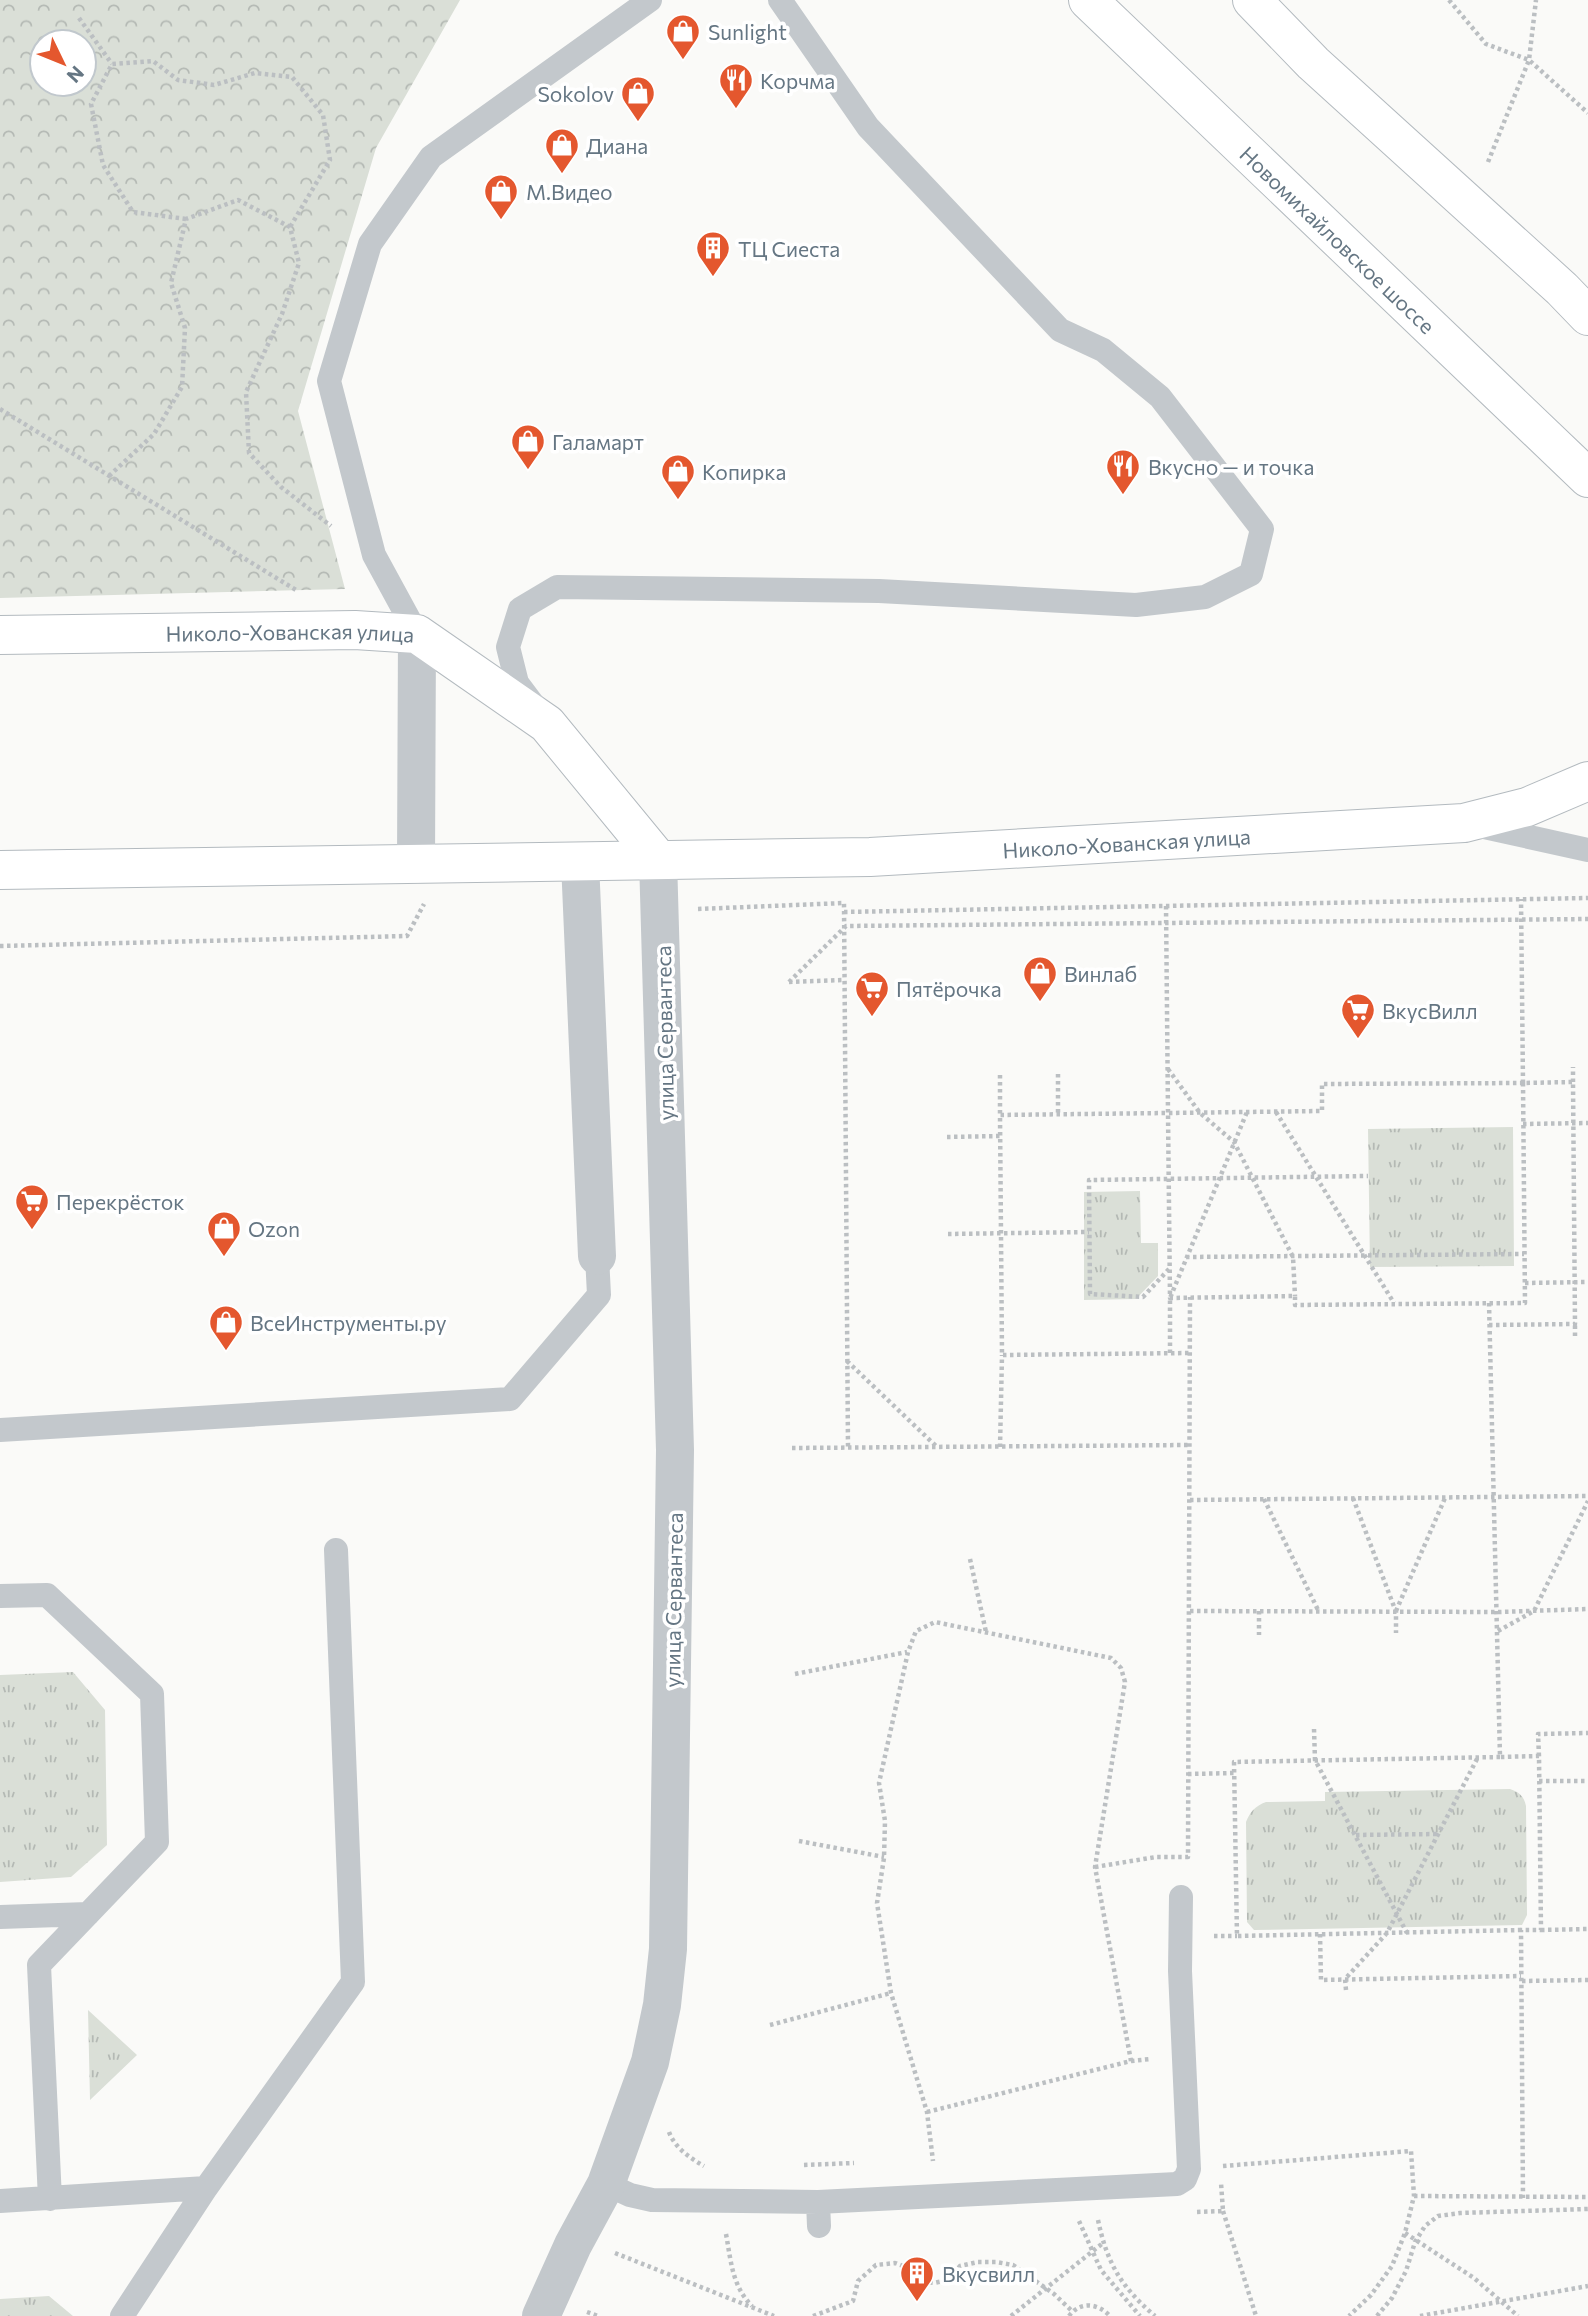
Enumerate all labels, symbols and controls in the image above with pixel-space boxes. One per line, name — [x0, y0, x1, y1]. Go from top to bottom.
shop icon: Sunlight — [664, 12, 702, 61]
place label: Sunlight — [708, 19, 787, 44]
north arrow — [28, 28, 98, 98]
restaurant icon: Корчма — [717, 61, 755, 110]
text: N — [63, 62, 89, 88]
place label: Корчма — [760, 68, 835, 93]
shop icon: Sokolov — [619, 74, 657, 123]
place label: Sokolov — [537, 81, 614, 106]
shop icon: Диана — [543, 126, 581, 175]
place label: Диана — [586, 133, 648, 158]
street label: Новомихайловское шоссе — [1236, 140, 1441, 338]
shop icon: М.Видео — [482, 172, 520, 221]
place label: М.Видео — [526, 179, 613, 204]
building icon: ТЦ Сиеста — [694, 229, 732, 278]
place label: ТЦ Сиеста — [738, 236, 840, 261]
shop icon: Галамарт — [509, 422, 547, 471]
place label: Галамарт — [552, 429, 644, 454]
restaurant icon: Вкусно — и точка — [1104, 447, 1142, 496]
shop icon: Копирка — [659, 452, 697, 501]
place label: Вкусно — и точка — [1148, 454, 1314, 479]
place label: Копирка — [702, 459, 786, 484]
street label: Николо-Хованская улица — [166, 617, 415, 646]
street label: Николо-Хованская улица — [1002, 823, 1251, 862]
street label: улица Сервантеса — [650, 945, 678, 1121]
shop icon: Винлаб — [1021, 954, 1059, 1003]
place label: Винлаб — [1064, 961, 1137, 986]
supermarket icon: Пятёрочка — [853, 969, 891, 1018]
place label: Пятёрочка — [896, 976, 1002, 1001]
supermarket icon: ВкусВилл — [1339, 991, 1377, 1040]
place label: ВкусВилл — [1382, 998, 1478, 1023]
supermarket icon: Перекрёсток — [13, 1182, 51, 1231]
place label: Перекрёсток — [56, 1189, 185, 1214]
shop icon: Ozon — [205, 1209, 243, 1258]
place label: Ozon — [248, 1216, 300, 1241]
shop icon: ВсеИнструменты.ру — [207, 1303, 245, 1352]
place label: ВсеИнструменты.ру — [250, 1310, 447, 1335]
street label: улица Сервантеса — [659, 1512, 687, 1688]
building icon: Вкусвилл — [898, 2254, 936, 2303]
place label: Вкусвилл — [942, 2261, 1035, 2286]

